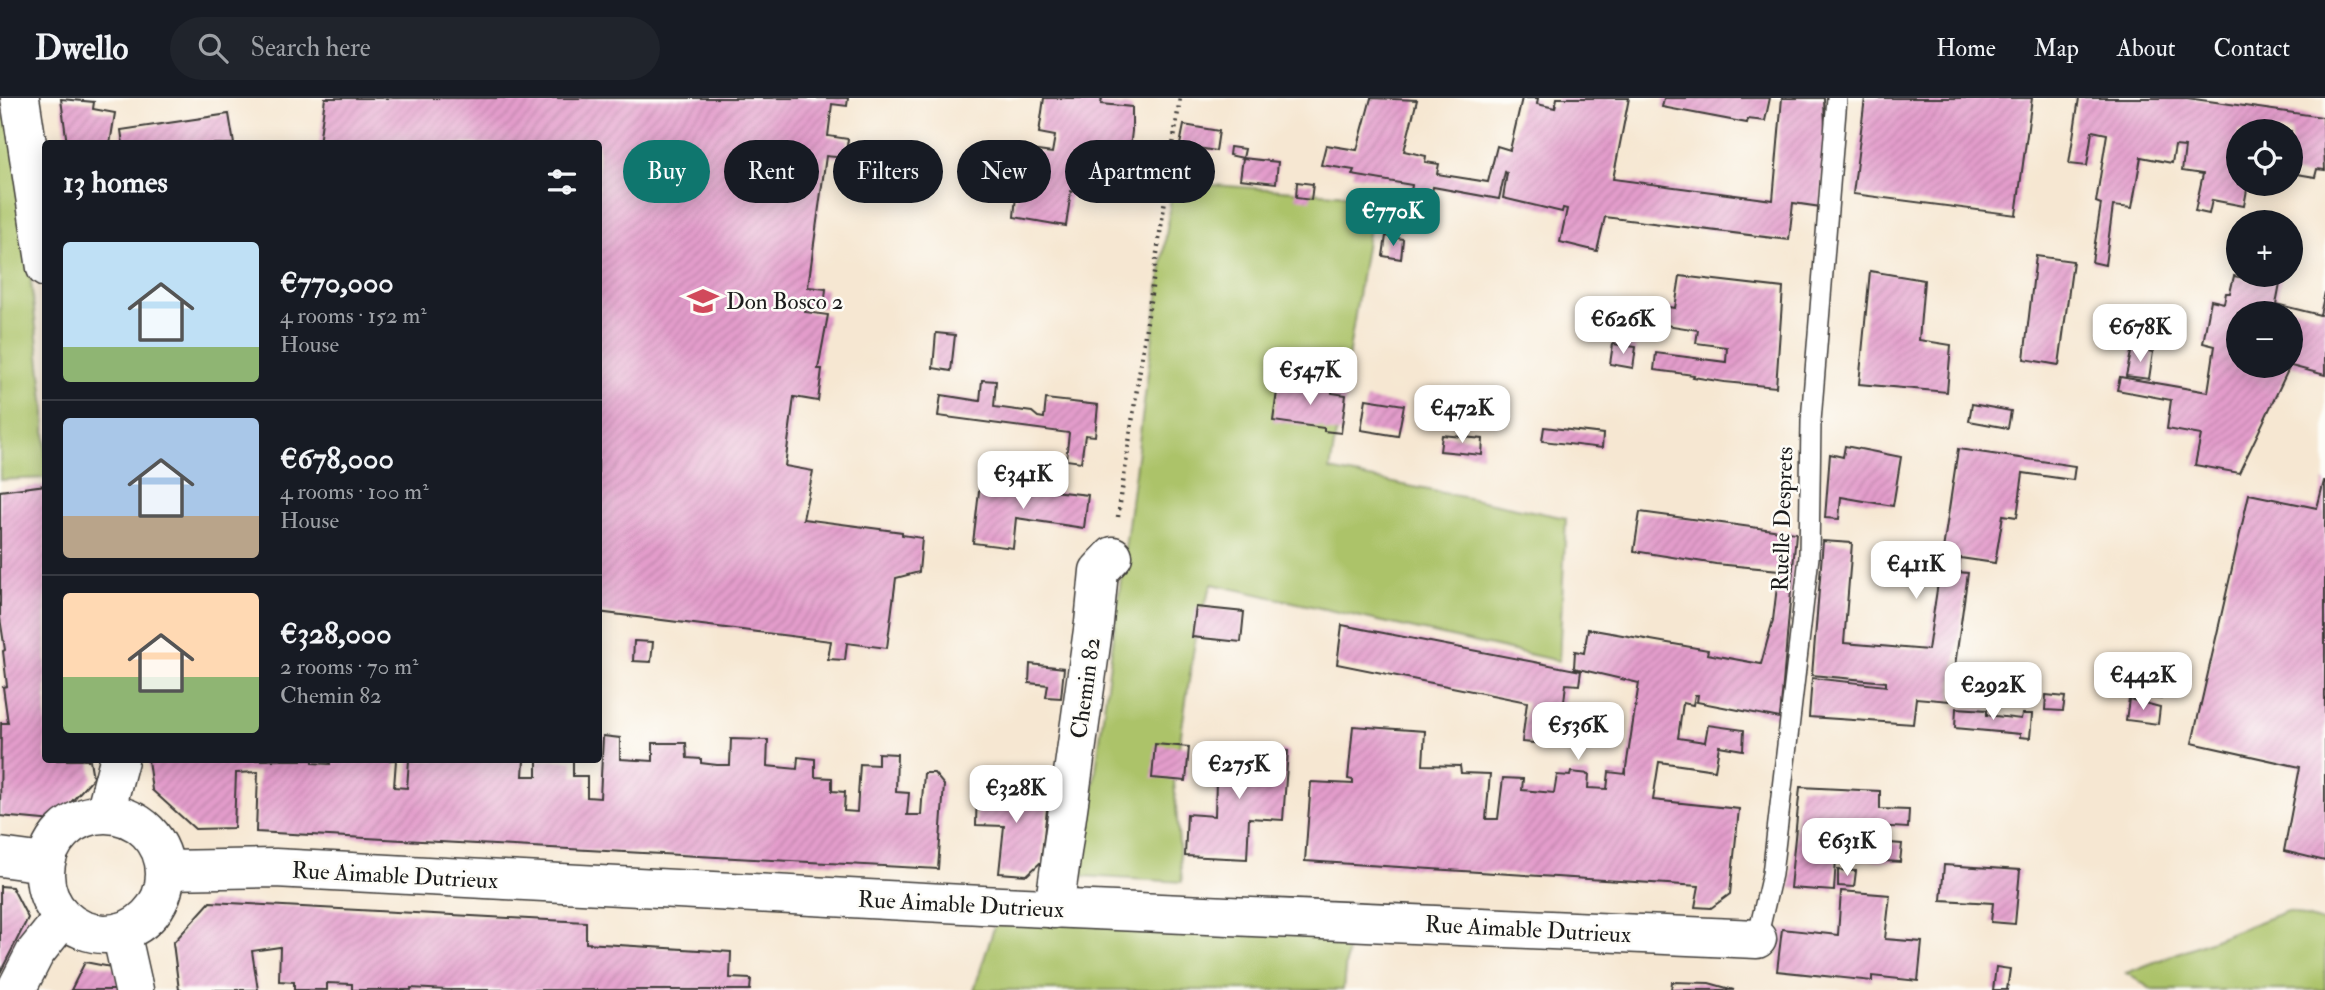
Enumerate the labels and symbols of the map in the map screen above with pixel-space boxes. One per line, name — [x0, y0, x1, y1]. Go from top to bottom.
pin: €770K — [1344, 188, 1442, 248]
school or university icon: Don Bosco 2 — [686, 284, 720, 318]
place label: Don Bosco 2 — [726, 287, 843, 316]
pin: €626K — [1574, 296, 1672, 356]
pin: €678K — [2091, 304, 2189, 364]
pin: €547K — [1261, 348, 1359, 407]
pin: €472K — [1413, 386, 1511, 445]
street label: Ruelle Desprets — [1765, 446, 1801, 592]
pin: €341K — [974, 452, 1072, 511]
pin: €411K — [1867, 542, 1965, 601]
street label: Chemin 82 — [1064, 636, 1107, 740]
pin: €442K — [2094, 652, 2192, 712]
pin: €292K — [1944, 662, 2042, 722]
pin: €536K — [1529, 702, 1627, 762]
pin: €275K — [1190, 742, 1288, 801]
pin: €328K — [967, 766, 1065, 825]
pin: €631K — [1798, 818, 1896, 878]
street label: Rue Aimable Dutrieux — [291, 856, 499, 895]
street label: Rue Aimable Dutrieux — [857, 885, 1065, 924]
street label: Rue Aimable Dutrieux — [1424, 910, 1632, 949]

